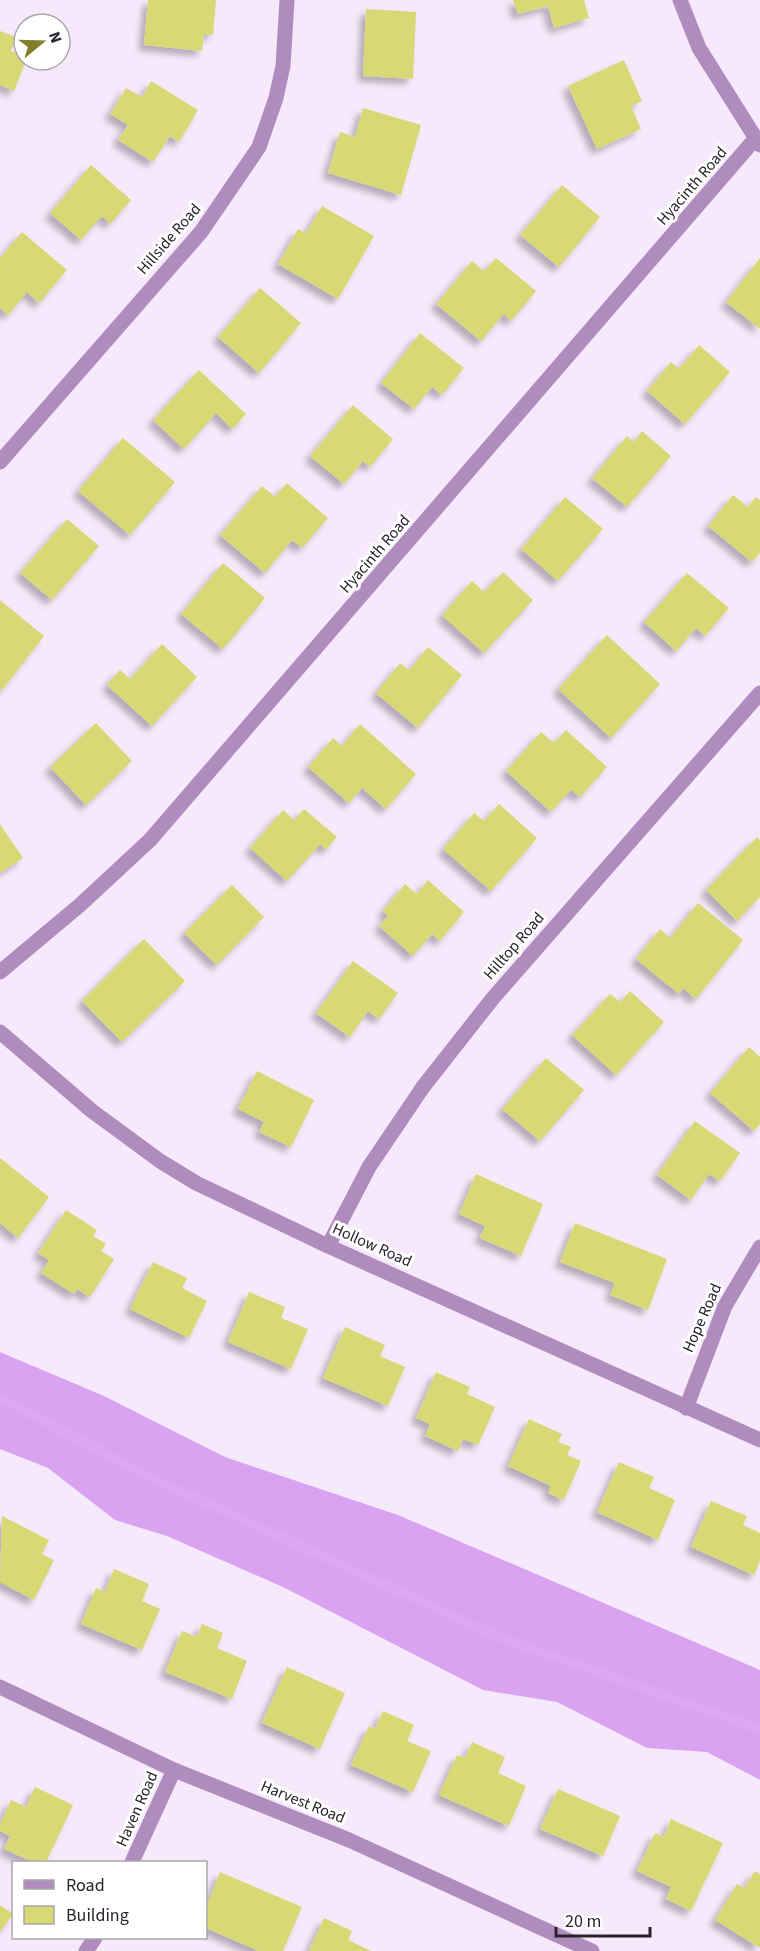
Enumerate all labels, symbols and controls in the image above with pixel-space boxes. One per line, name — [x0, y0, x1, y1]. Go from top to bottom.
north arrow — [12, 12, 72, 72]
text: N — [43, 29, 67, 46]
street label: Hyacinth Road — [652, 142, 732, 230]
street label: Hillside Road — [132, 199, 206, 279]
street label: Hyacinth Road — [335, 510, 415, 598]
street label: Hilltop Road — [479, 908, 549, 984]
street label: Hollow Road — [329, 1218, 415, 1272]
street label: Hope Road — [677, 1280, 727, 1356]
street label: Haven Road — [111, 1768, 163, 1850]
street label: Harvest Road — [258, 1775, 348, 1829]
legend — [12, 1861, 207, 1939]
text: Road — [66, 1873, 105, 1898]
scale bar — [556, 1900, 650, 1938]
text: Building — [66, 1903, 129, 1928]
text: 20 m — [565, 1909, 601, 1934]

